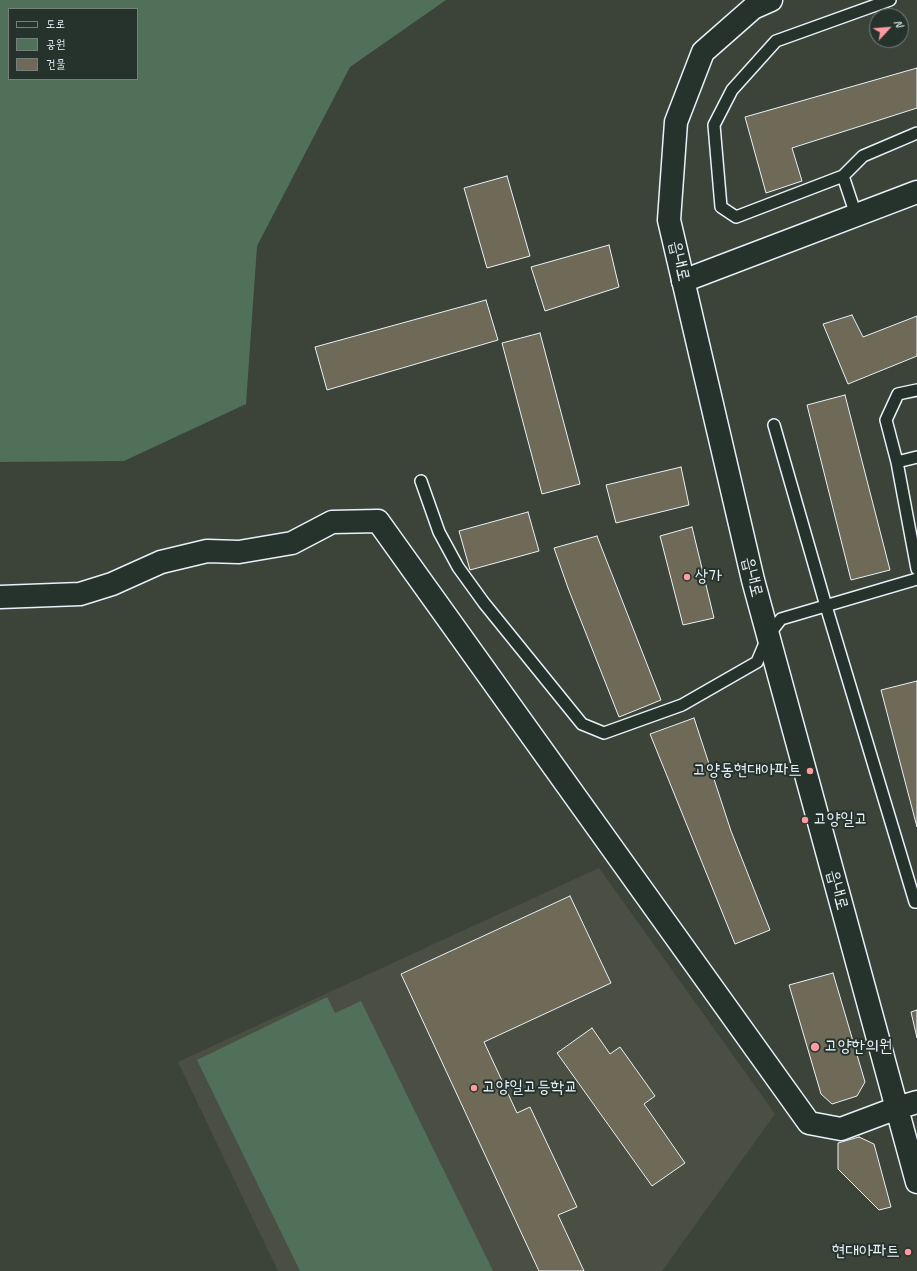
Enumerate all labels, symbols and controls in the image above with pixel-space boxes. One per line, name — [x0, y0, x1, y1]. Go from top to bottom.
legend — [8, 8, 138, 80]
north arrow — [869, 8, 909, 48]
text: 도로 — [46, 16, 65, 32]
text: N — [891, 17, 907, 29]
text: 공원 — [46, 36, 65, 52]
text: 건물 — [46, 56, 65, 72]
street label: 읍내로 — [664, 239, 694, 283]
street label: 읍내로 — [737, 555, 767, 599]
place label: 상가 — [695, 567, 722, 587]
marker: 상가 — [682, 572, 692, 582]
place label: 고양동현대아파트 — [693, 761, 802, 781]
marker: 고양동현대아파트 — [805, 766, 815, 776]
place label: 고양일고 — [813, 810, 868, 830]
marker: 고양일고 — [800, 815, 810, 825]
street label: 읍내로 — [822, 868, 852, 912]
place label: 고양한의원 — [824, 1037, 892, 1057]
marker: 고양한의원 — [809, 1041, 821, 1053]
place label: 고양일고등학교 — [482, 1078, 578, 1098]
marker: 고양일고등학교 — [469, 1083, 479, 1093]
place label: 현대아파트 — [832, 1242, 900, 1262]
marker: 현대아파트 — [903, 1247, 913, 1257]

